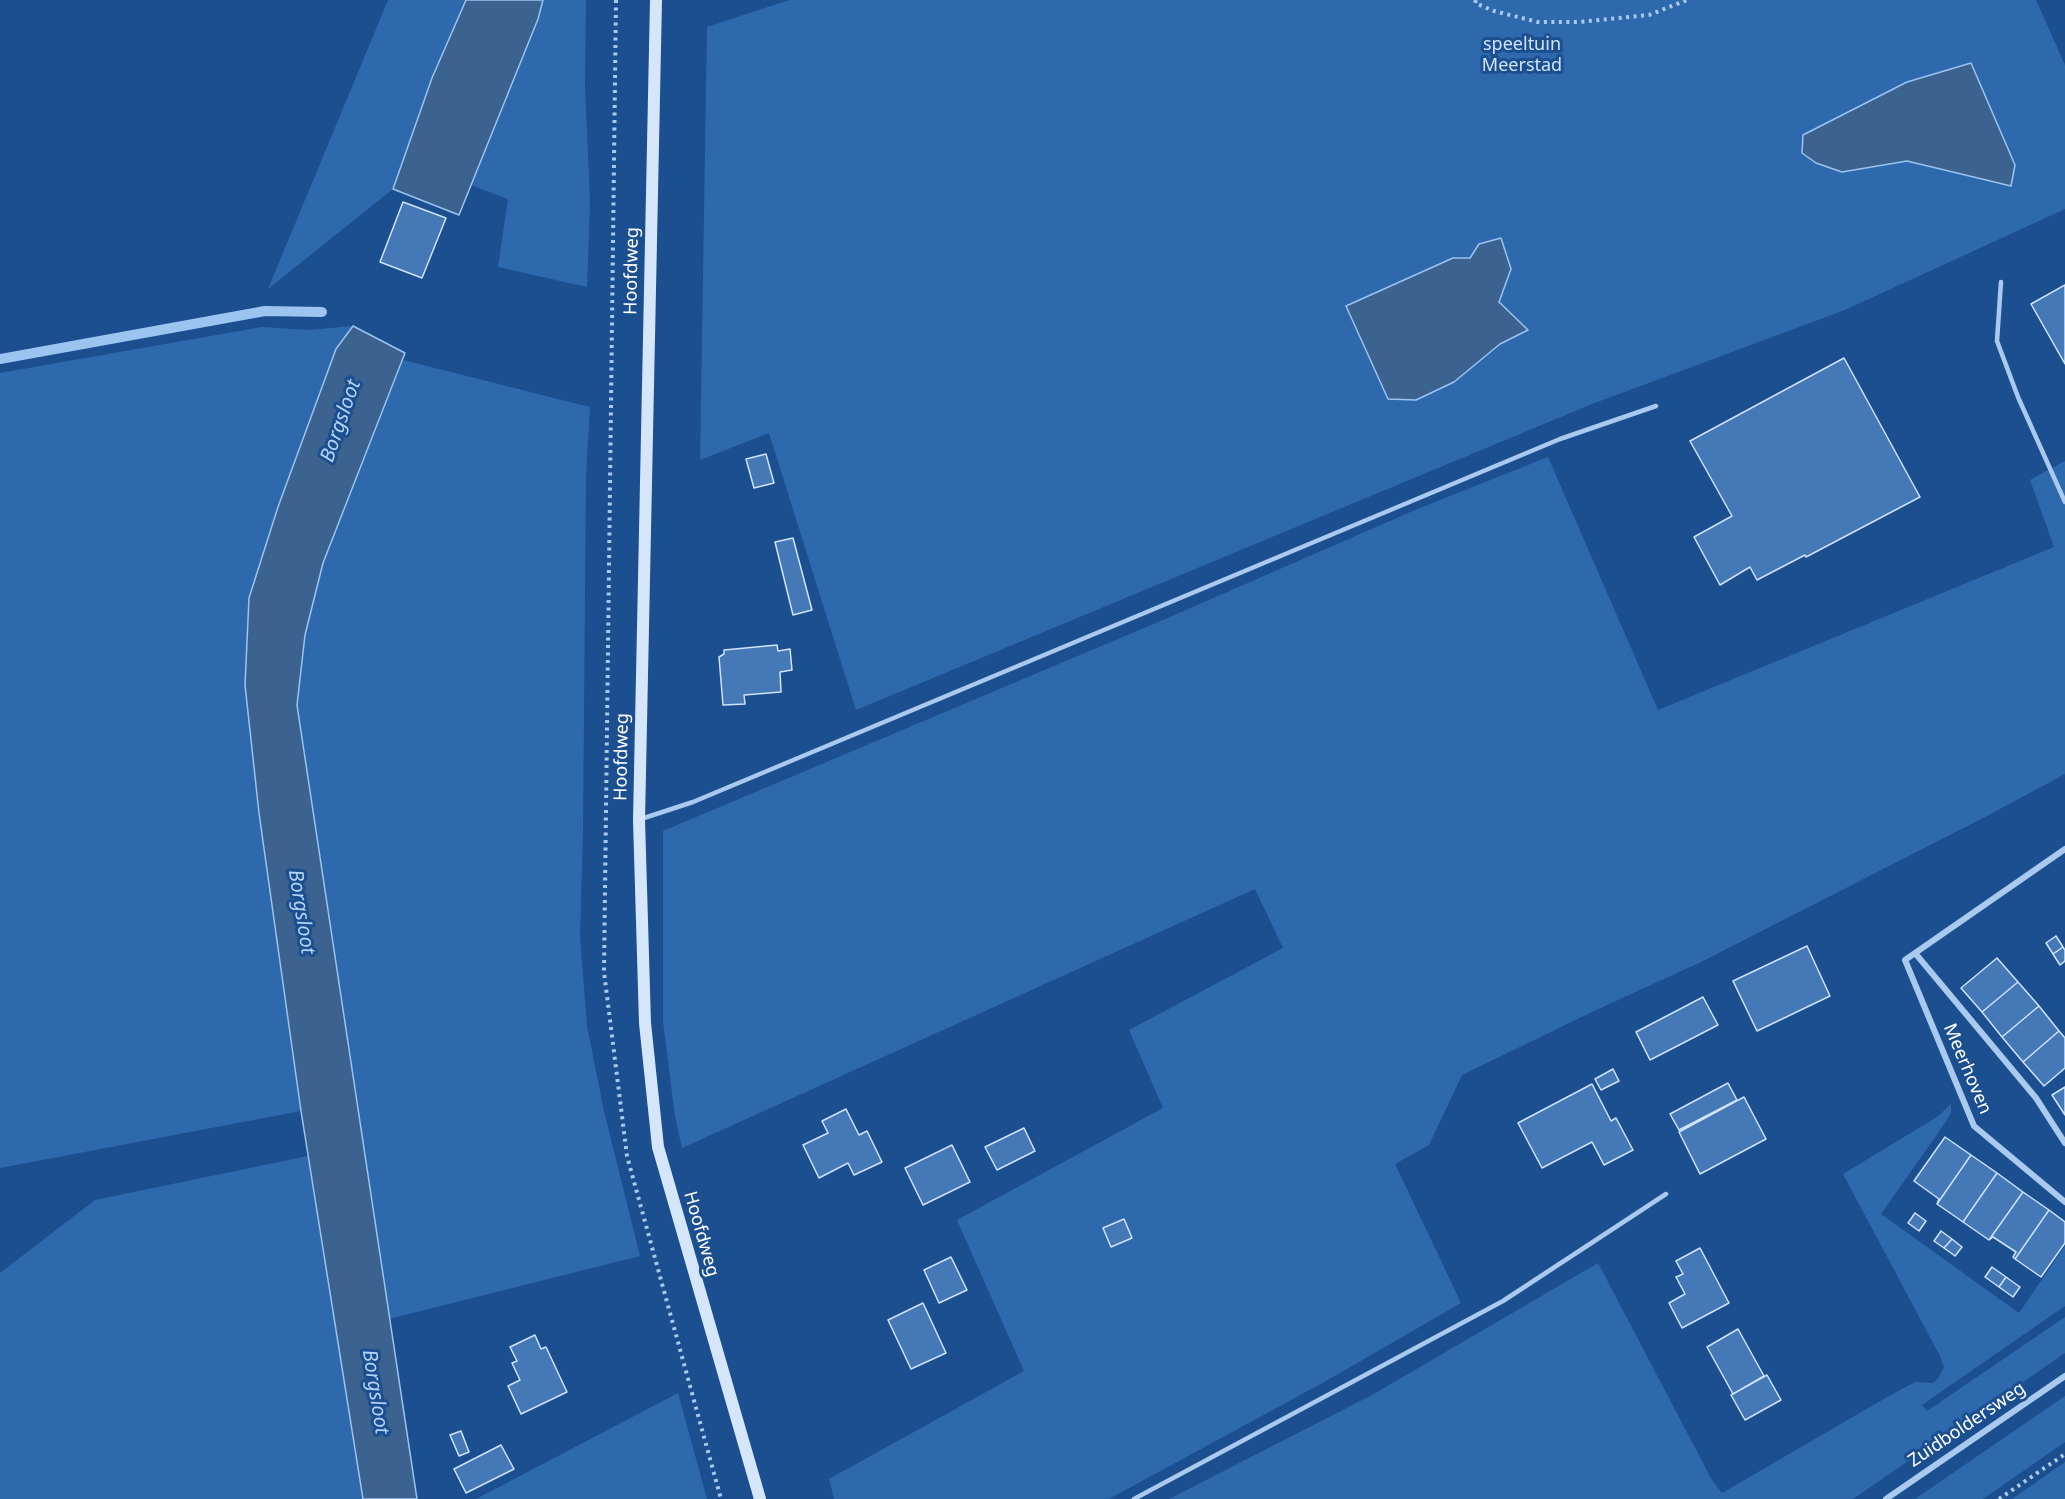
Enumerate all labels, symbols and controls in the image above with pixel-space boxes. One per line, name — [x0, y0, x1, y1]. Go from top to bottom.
park label: speeltuin Meerstad — [1482, 34, 1562, 76]
street label: Hoofdweg — [620, 227, 644, 315]
water label: Borgsloot — [316, 377, 366, 465]
street label: Hoofdweg — [610, 713, 634, 801]
water label: Borgsloot — [282, 868, 320, 956]
street label: Meerhoven — [1938, 1021, 1996, 1117]
street label: Hoofdweg — [679, 1189, 723, 1279]
water label: Borgsloot — [356, 1348, 394, 1436]
street label: Zuidboldersweg — [1904, 1378, 2030, 1472]

